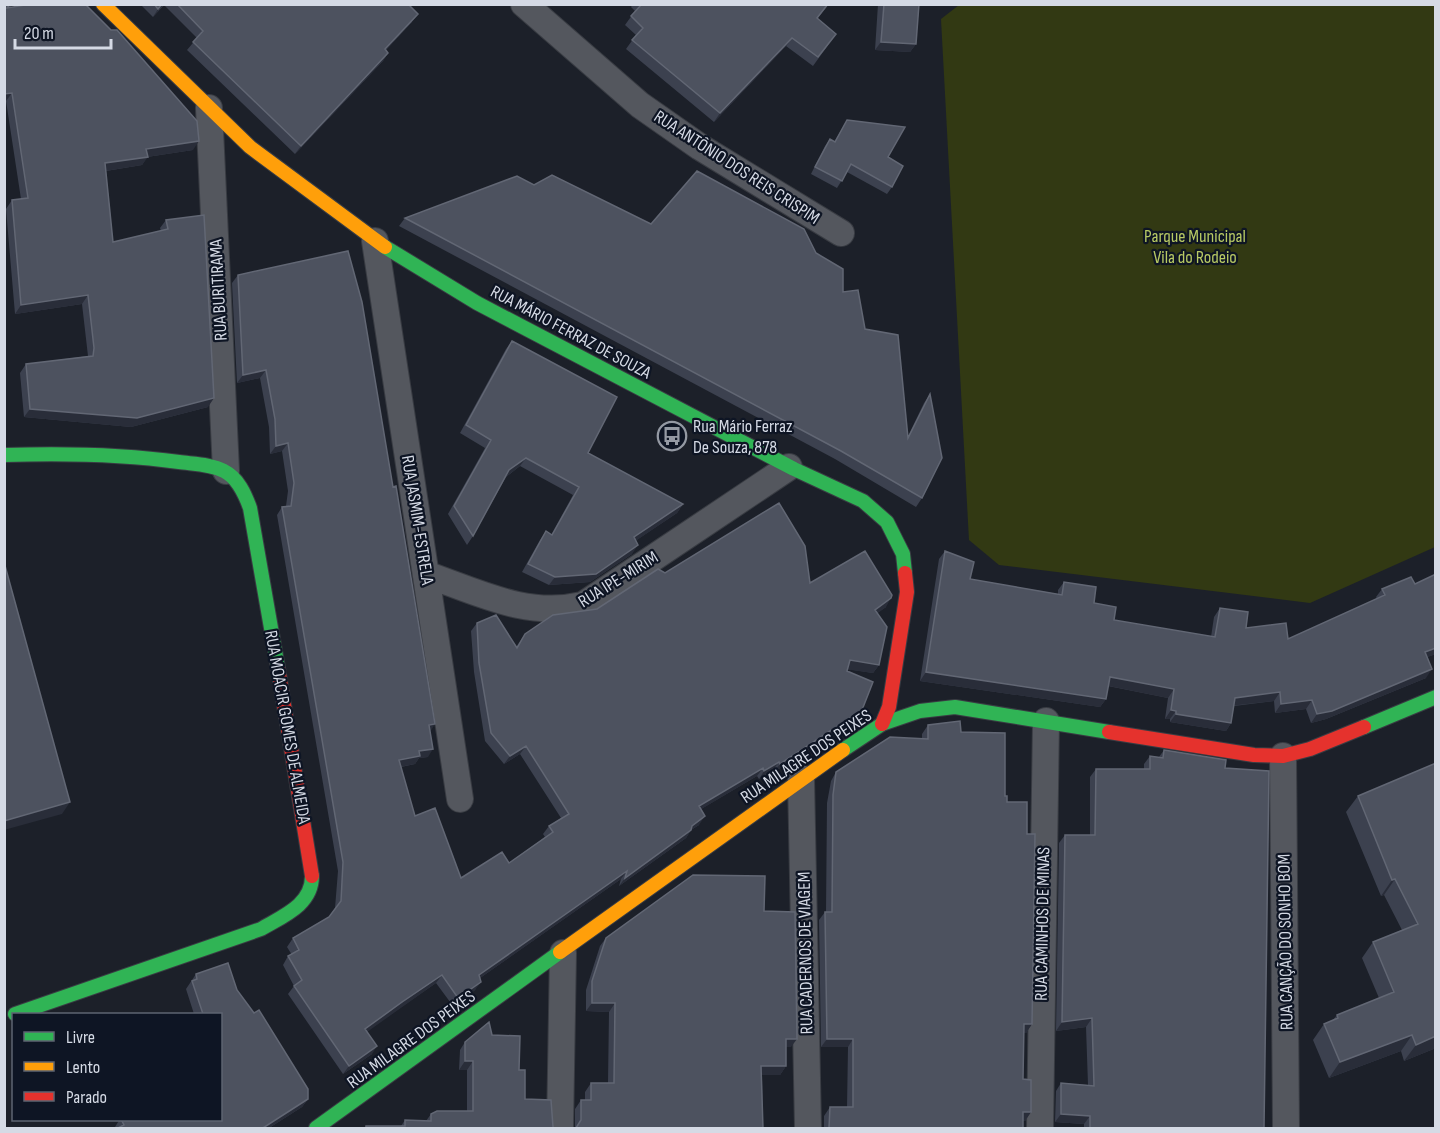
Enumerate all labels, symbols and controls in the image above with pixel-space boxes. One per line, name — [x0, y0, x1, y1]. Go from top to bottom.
scale bar — [15, 12, 111, 50]
text: 20 m — [24, 23, 54, 44]
street label: RUA ANTÔNIO DOS REIS CRISPIM — [650, 106, 824, 229]
park label: Parque Municipal Vila do Rodeio — [1144, 226, 1246, 268]
street label: RUA BURITIRAMA — [205, 238, 232, 341]
street label: RUA MÁRIO FERRAZ DE SOUZA — [487, 281, 655, 384]
place label: Rua Mário Ferraz De Souza, 878 — [693, 416, 793, 458]
bus stop icon: Rua Mário Ferraz De Souza, 878 — [656, 420, 688, 452]
street label: RUA JASMIM-ESTRELA — [397, 454, 438, 587]
street label: RUA IPE-MIRIM — [575, 547, 662, 612]
street label: RUA MOACIR GOMES DE ALMEIDA — [260, 629, 315, 826]
street label: RUA MILAGRE DOS PEIXES — [737, 705, 876, 808]
street label: RUA CAMINHOS DE MINAS — [1031, 847, 1054, 1001]
street label: RUA CANÇÃO DO SONHO BOM — [1273, 854, 1298, 1030]
street label: RUA CADERNOS DE VIAGEM — [794, 871, 817, 1034]
street label: RUA MILAGRE DOS PEIXES — [343, 986, 480, 1093]
legend — [12, 1013, 222, 1121]
text: Livre — [66, 1027, 95, 1048]
text: Lento — [66, 1057, 100, 1078]
text: Parado — [66, 1087, 107, 1108]

